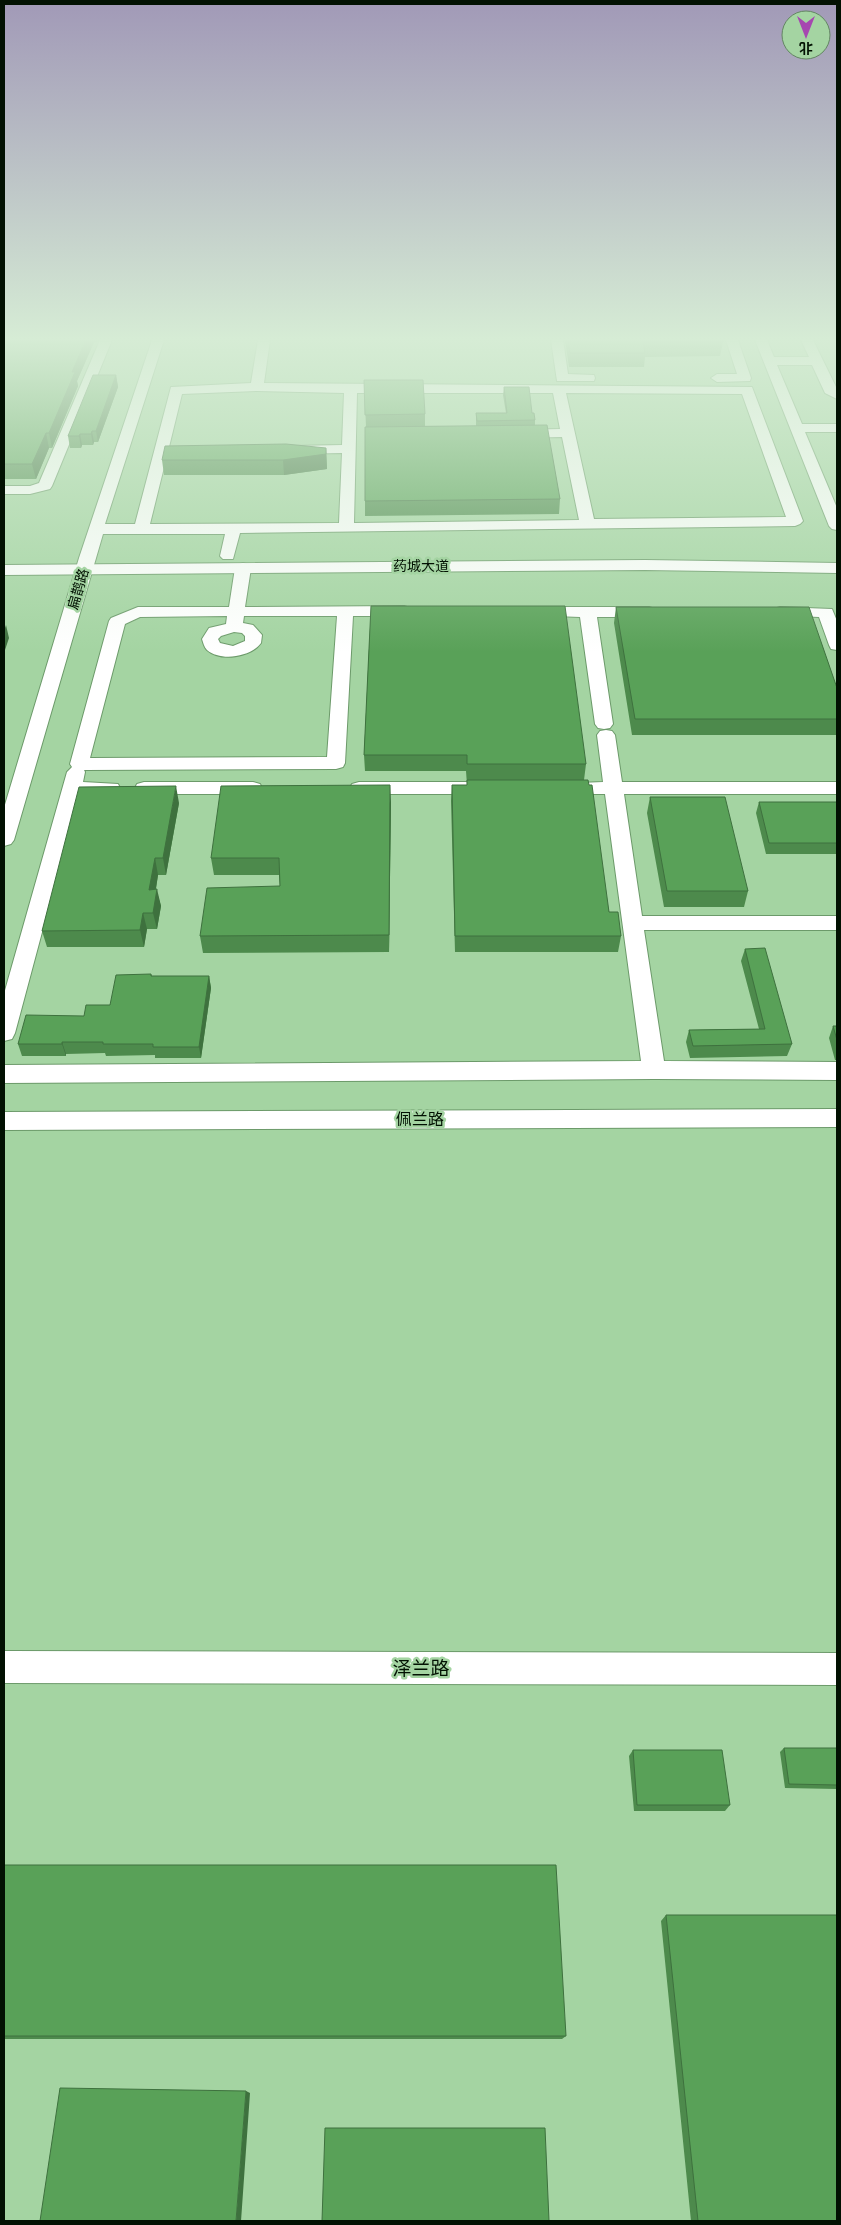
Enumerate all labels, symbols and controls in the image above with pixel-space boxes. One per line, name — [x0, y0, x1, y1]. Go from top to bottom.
north arrow — [781, 10, 831, 60]
text: 北 — [799, 39, 813, 59]
street label: 药城大道 — [393, 555, 449, 575]
street label: 扁鹊路 — [62, 566, 92, 612]
street label: 佩兰路 — [396, 1106, 444, 1130]
street label: 泽兰路 — [392, 1653, 450, 1680]

